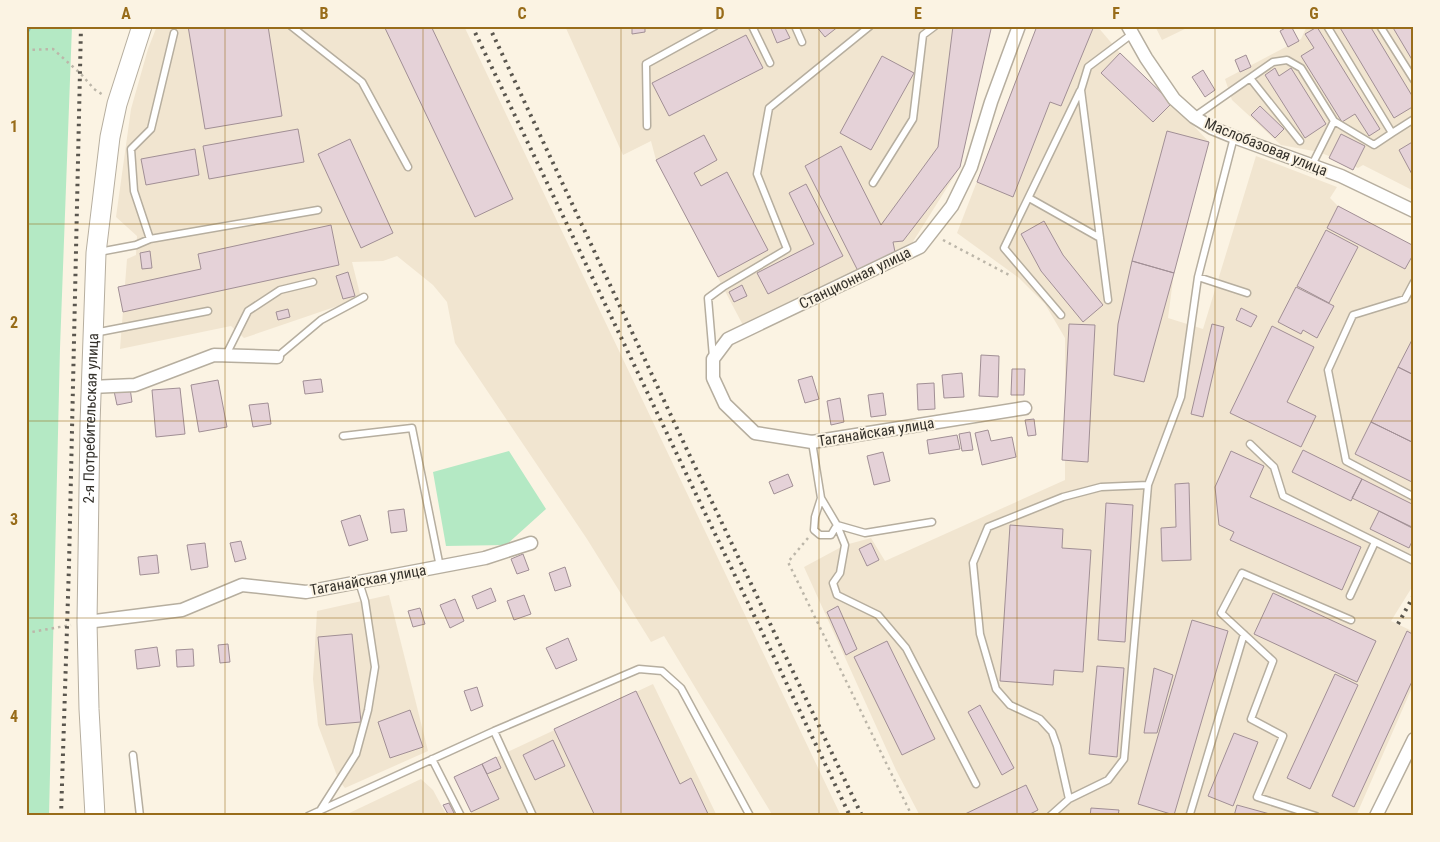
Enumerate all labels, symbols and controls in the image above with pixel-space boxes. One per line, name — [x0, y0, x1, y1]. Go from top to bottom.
text: A — [121, 4, 131, 23]
text: B — [320, 4, 329, 23]
text: C — [517, 4, 527, 23]
text: D — [715, 4, 725, 23]
text: E — [914, 4, 922, 23]
text: F — [1112, 4, 1120, 23]
text: G — [1309, 4, 1319, 23]
street label: Маслобазовая улица — [1202, 114, 1330, 180]
text: 1 — [10, 117, 18, 136]
street label: Станционная улица — [796, 243, 914, 313]
text: 2 — [10, 313, 18, 332]
street label: 2-я Потребительская улица — [80, 333, 102, 503]
street label: Таганайская улица — [816, 414, 936, 450]
text: 3 — [10, 510, 18, 529]
street label: Таганайская улица — [308, 561, 428, 599]
text: 4 — [10, 707, 18, 726]

